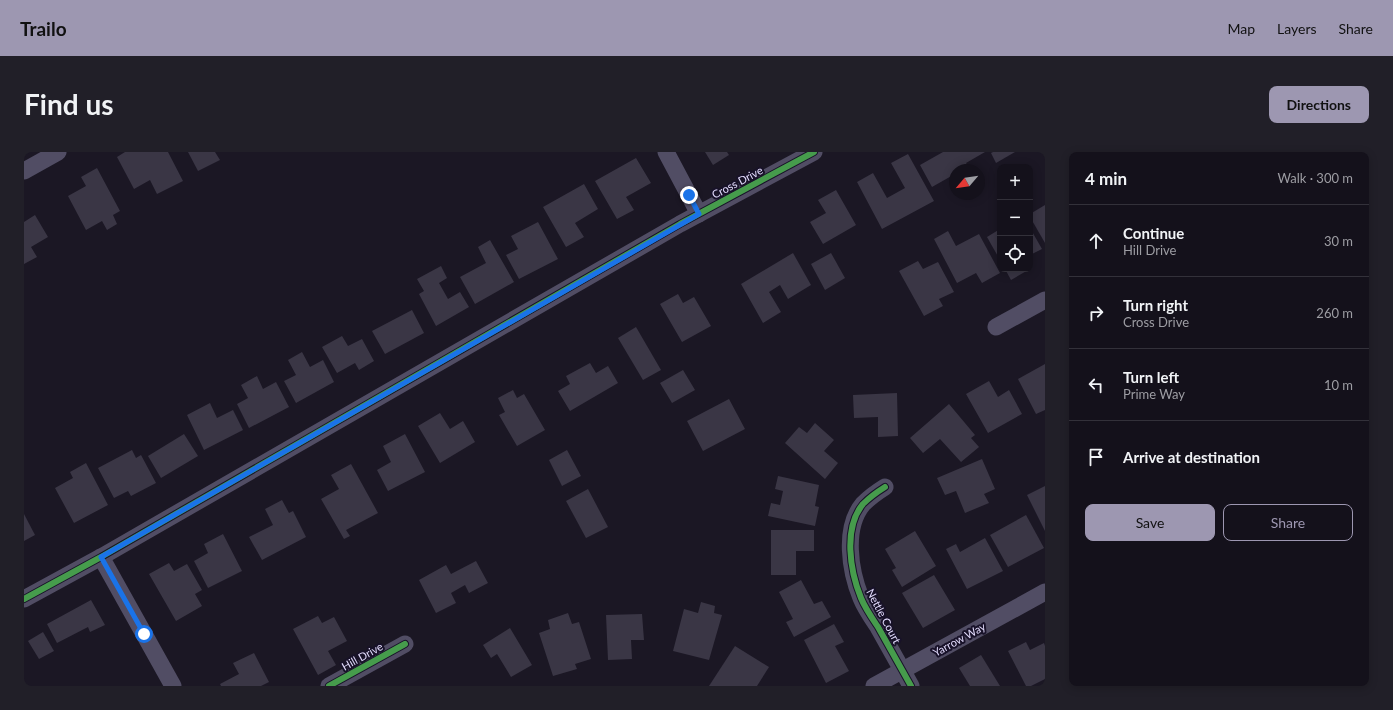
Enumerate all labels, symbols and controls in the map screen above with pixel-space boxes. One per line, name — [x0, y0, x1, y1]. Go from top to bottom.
text: Trailo — [20, 17, 67, 40]
text: Map — [1227, 20, 1255, 37]
text: Layers — [1277, 20, 1317, 37]
text: Share — [1339, 20, 1373, 37]
button: Directions — [1269, 86, 1369, 123]
text: Find us — [24, 87, 114, 121]
street label: Cross Drive — [709, 163, 765, 201]
north arrow — [949, 164, 985, 200]
map controls — [997, 164, 1033, 272]
button: + — [997, 164, 1033, 200]
text: 4 min — [1085, 168, 1127, 189]
text: Walk · 300 m — [1277, 170, 1353, 186]
route end — [680, 186, 698, 204]
button: − — [997, 200, 1033, 236]
text: Continue — [1123, 224, 1184, 242]
icon: ahead — [1085, 230, 1107, 252]
text: 30 m — [1324, 233, 1353, 249]
button: locate — [997, 236, 1033, 272]
text: Hill Drive — [1123, 242, 1176, 258]
text: Turn right — [1123, 296, 1188, 314]
icon: right — [1085, 302, 1107, 324]
text: 260 m — [1316, 305, 1353, 321]
text: Cross Drive — [1123, 314, 1189, 330]
text: Turn left — [1123, 368, 1179, 386]
icon: left — [1085, 374, 1107, 396]
text: 10 m — [1324, 377, 1353, 393]
text: Prime Way — [1123, 386, 1185, 402]
icon: arrive — [1085, 446, 1107, 468]
text: Arrive at destination — [1123, 448, 1260, 466]
button: Save — [1085, 504, 1215, 541]
button: Share — [1223, 504, 1353, 541]
street label: Nettle Court — [864, 586, 904, 646]
street label: Yarrow Way — [931, 619, 988, 659]
route start — [135, 625, 153, 643]
street label: Hill Drive — [339, 639, 385, 673]

